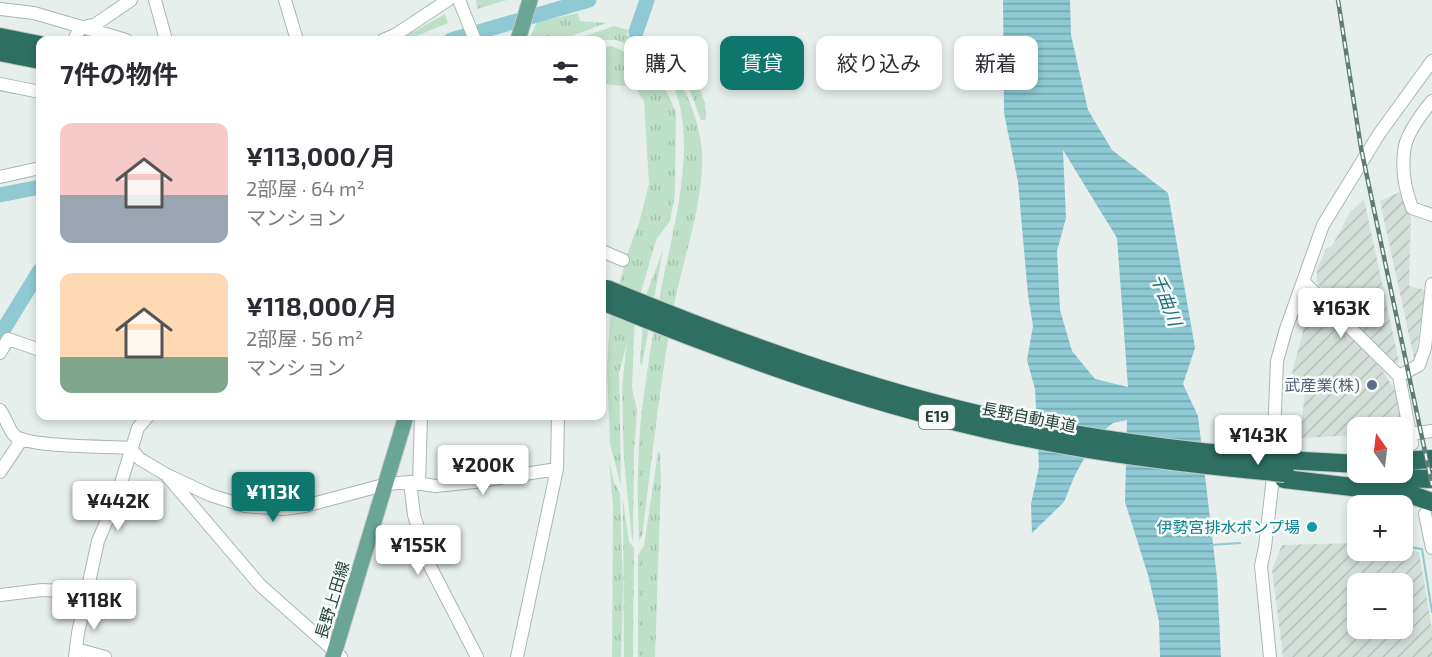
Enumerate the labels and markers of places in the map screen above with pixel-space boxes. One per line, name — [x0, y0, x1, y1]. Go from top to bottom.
pin: ¥163K — [1299, 288, 1383, 339]
place label: 武産業(株) — [1285, 375, 1360, 394]
marker: 武産業(株) — [1365, 378, 1379, 392]
pin: ¥143K — [1216, 415, 1300, 466]
pin: ¥200K — [441, 445, 525, 496]
pin: ¥113K — [231, 472, 315, 523]
pin: ¥442K — [76, 481, 160, 532]
place label: 伊勢宮排水ポンプ場 — [1156, 517, 1300, 536]
marker: 伊勢宮排水ポンプ場 — [1305, 520, 1319, 534]
pin: ¥155K — [376, 525, 460, 576]
pin: ¥118K — [52, 580, 136, 631]

